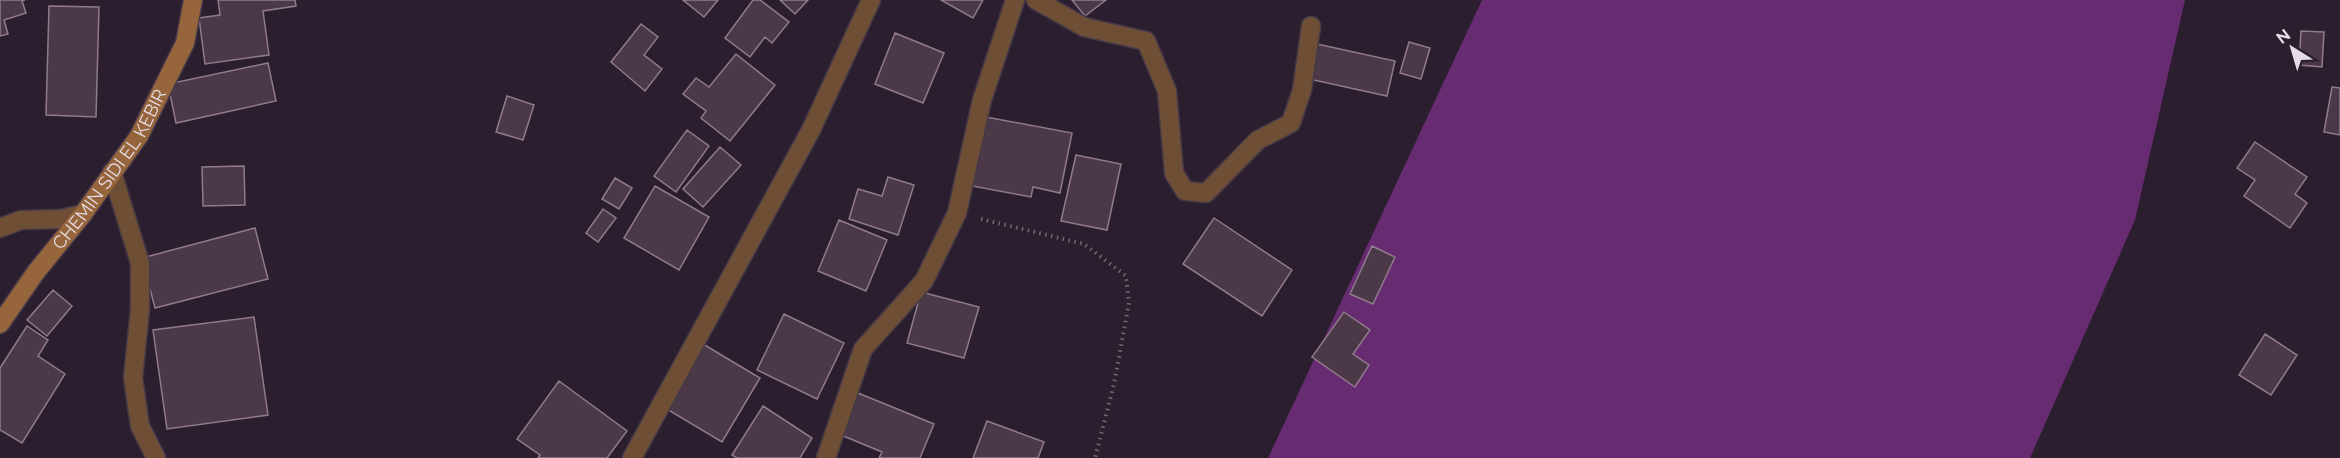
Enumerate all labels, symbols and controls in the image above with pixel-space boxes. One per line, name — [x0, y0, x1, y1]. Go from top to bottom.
north arrow — [2262, 18, 2322, 78]
text: N — [2273, 25, 2294, 48]
street label: CHEMIN SIDI EL KEBIR — [48, 86, 171, 253]

